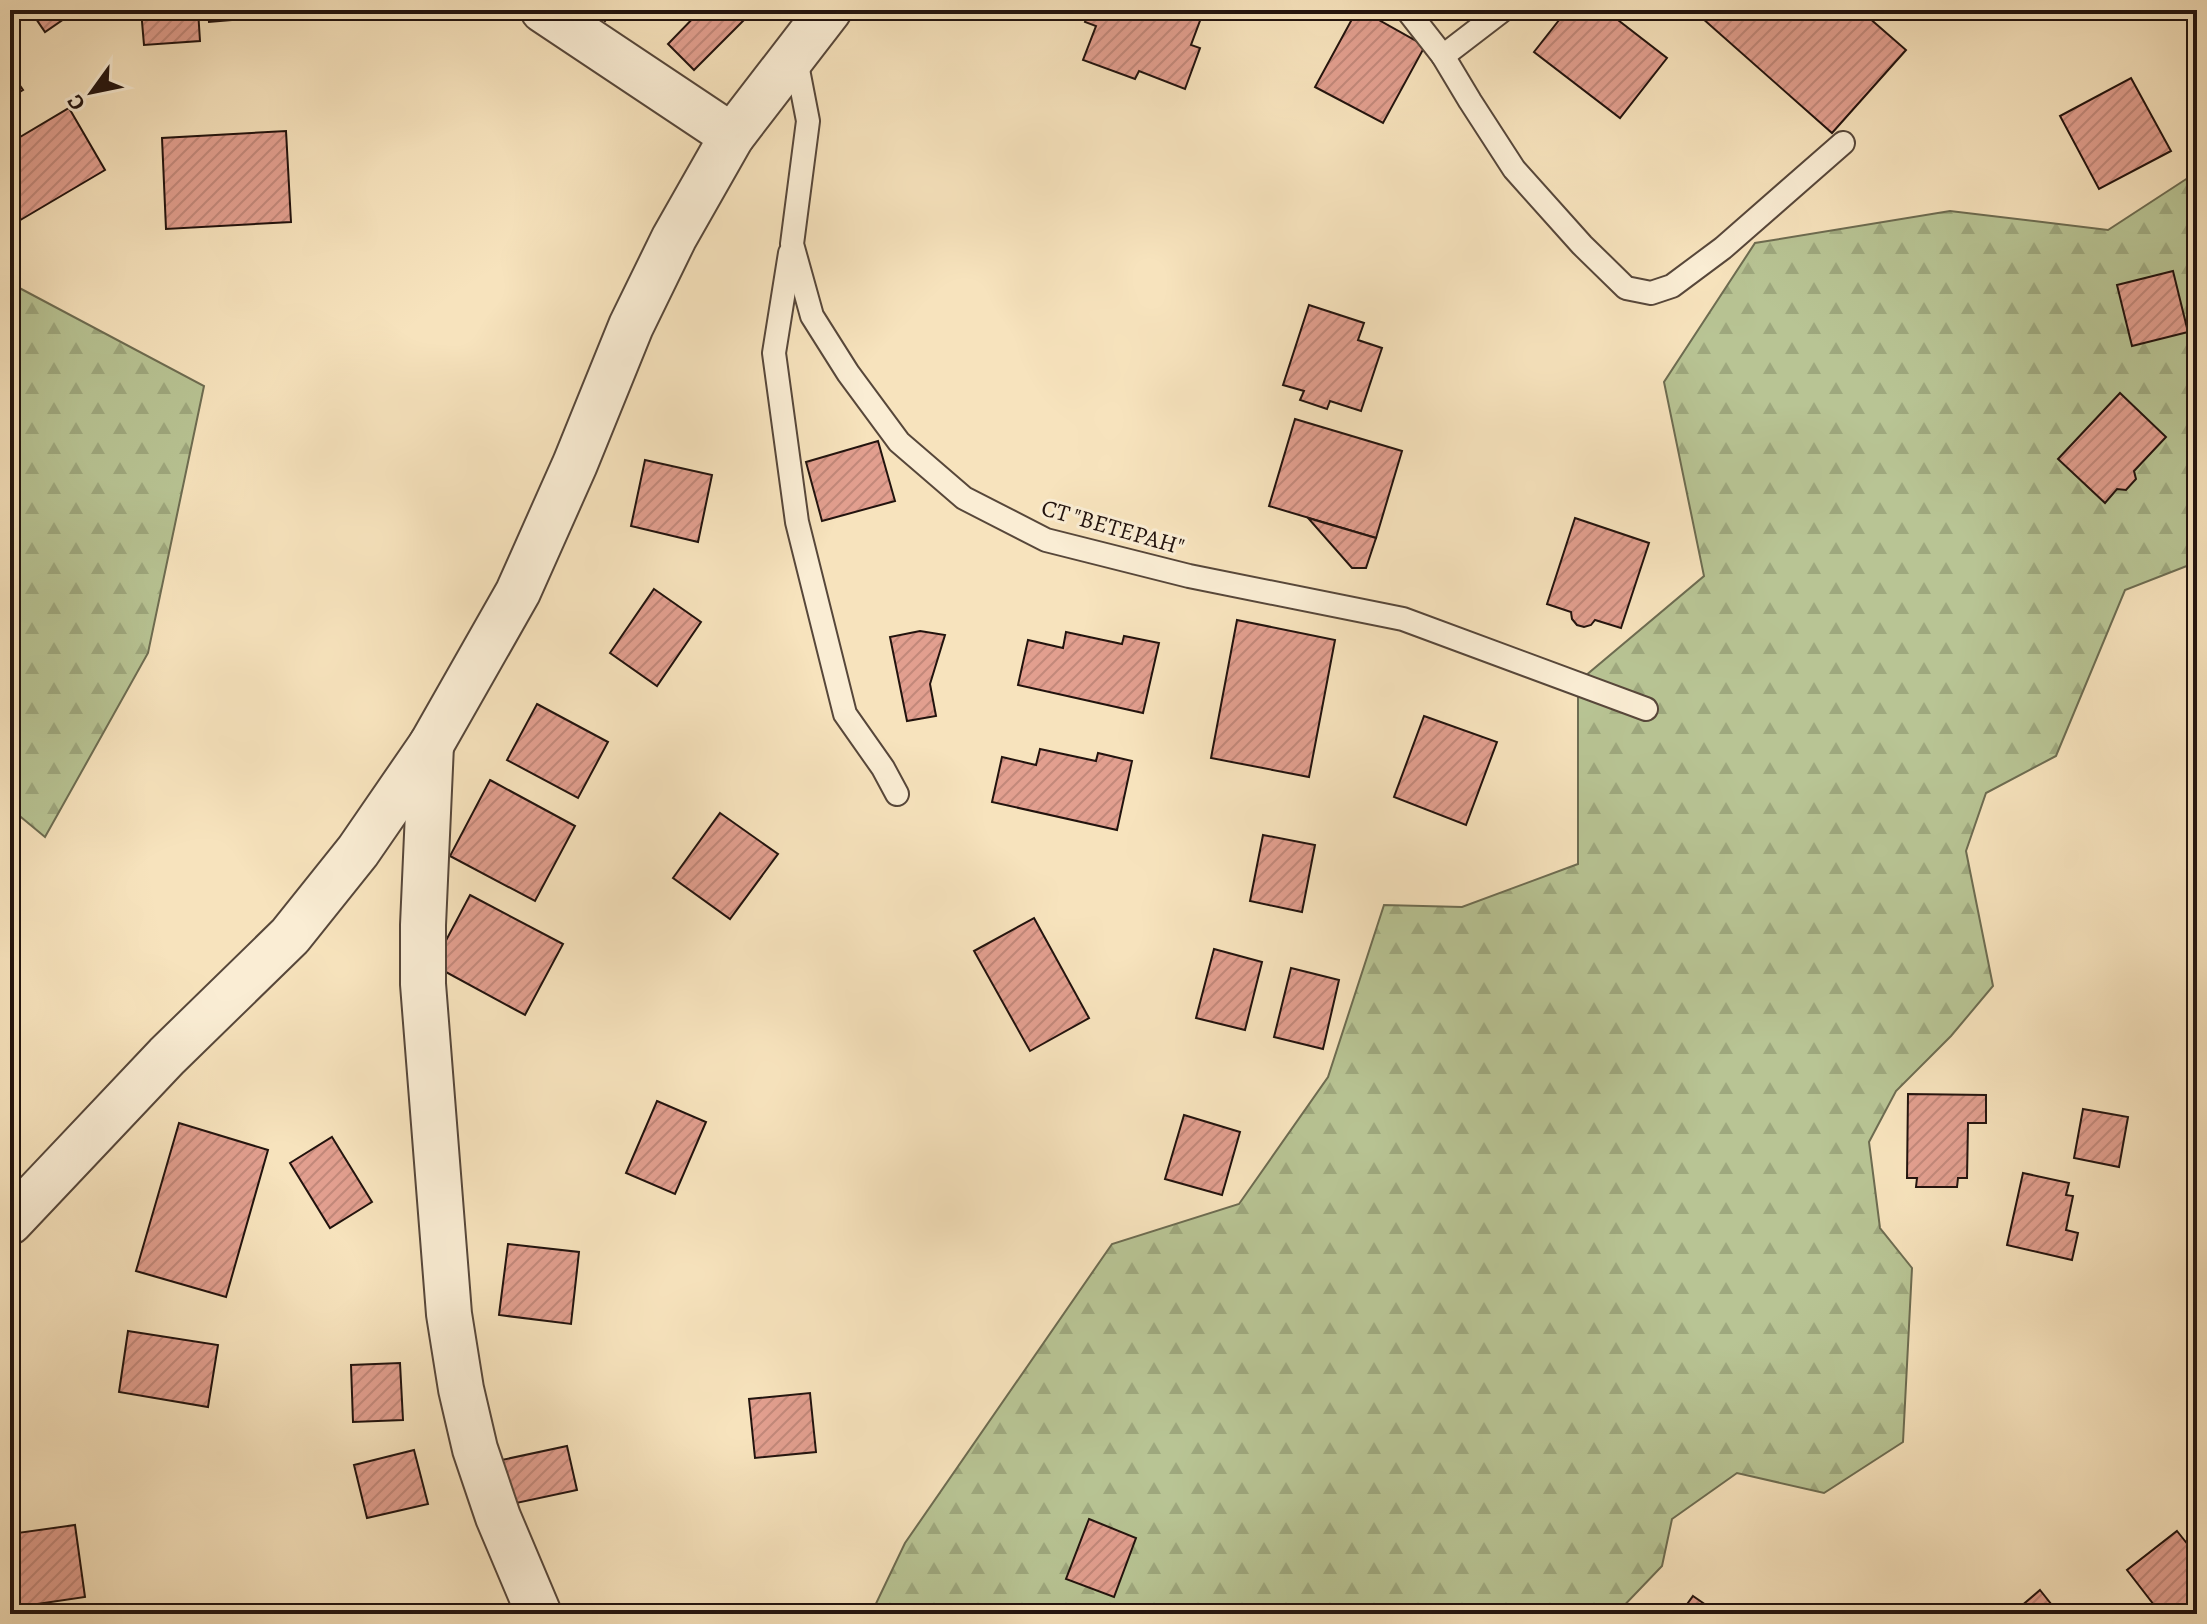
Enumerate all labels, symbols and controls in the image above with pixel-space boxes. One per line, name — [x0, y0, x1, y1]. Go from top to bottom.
north arrow — [52, 52, 132, 132]
text: С — [60, 88, 92, 116]
street label: СТ "ВЕТЕРАН" — [1038, 491, 1188, 563]

